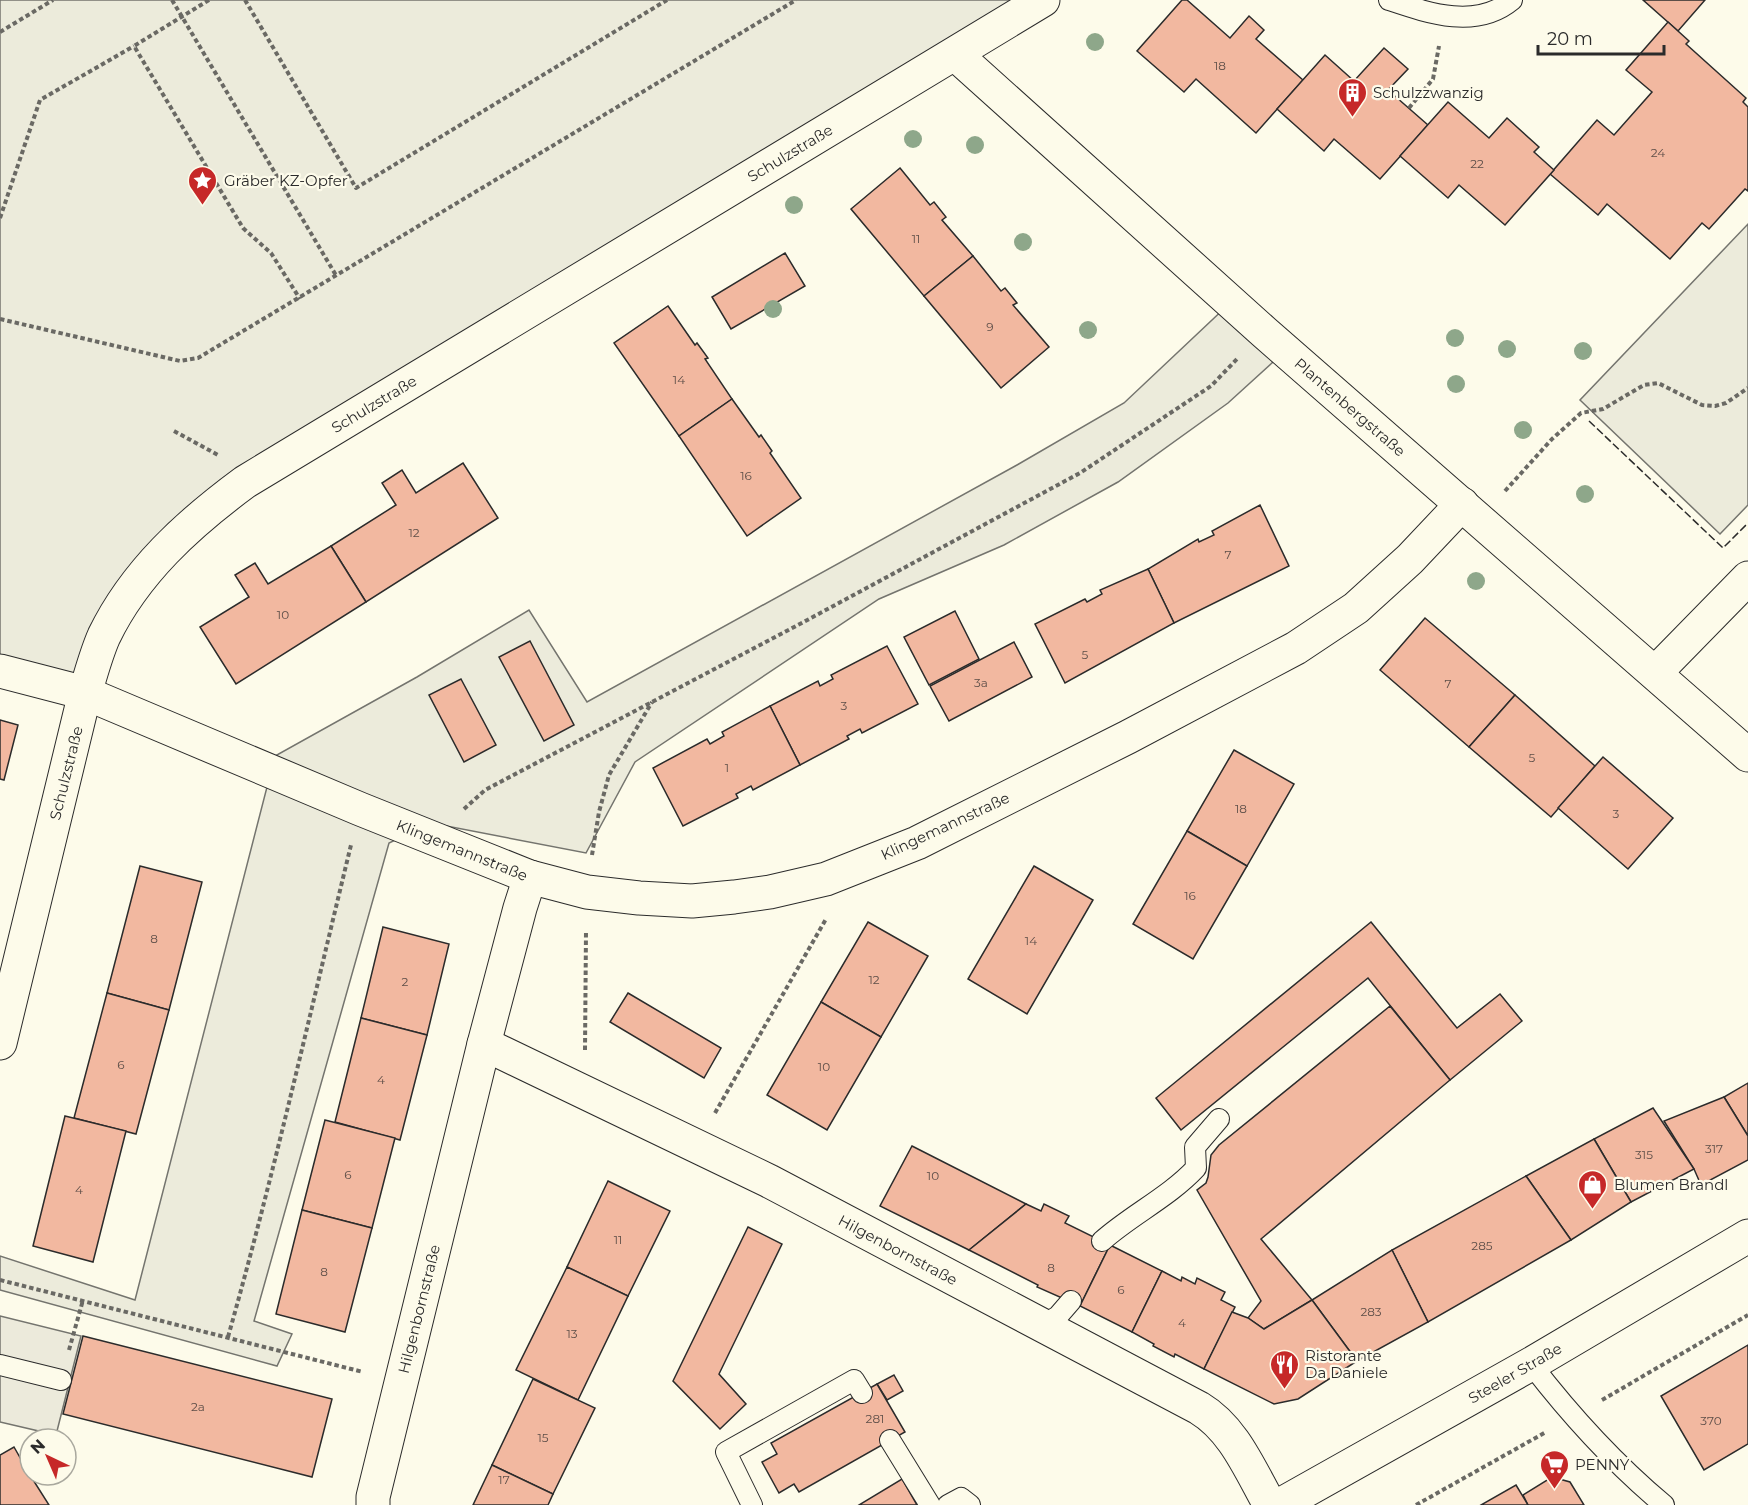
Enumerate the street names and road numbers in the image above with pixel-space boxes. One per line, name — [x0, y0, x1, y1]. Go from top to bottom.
street label: Schulzstraße — [744, 120, 836, 186]
street label: Plantenbergstraße — [1291, 354, 1409, 460]
street label: Schulzstraße — [328, 371, 420, 437]
street label: Schulzstraße — [45, 724, 87, 822]
street label: Klingemannstraße — [878, 788, 1012, 864]
street label: Klingemannstraße — [394, 815, 530, 885]
street label: Hilgenbornstraße — [835, 1211, 961, 1289]
street label: Hilgenbornstraße — [394, 1243, 444, 1375]
street label: Steeler Straße — [1465, 1339, 1565, 1407]

